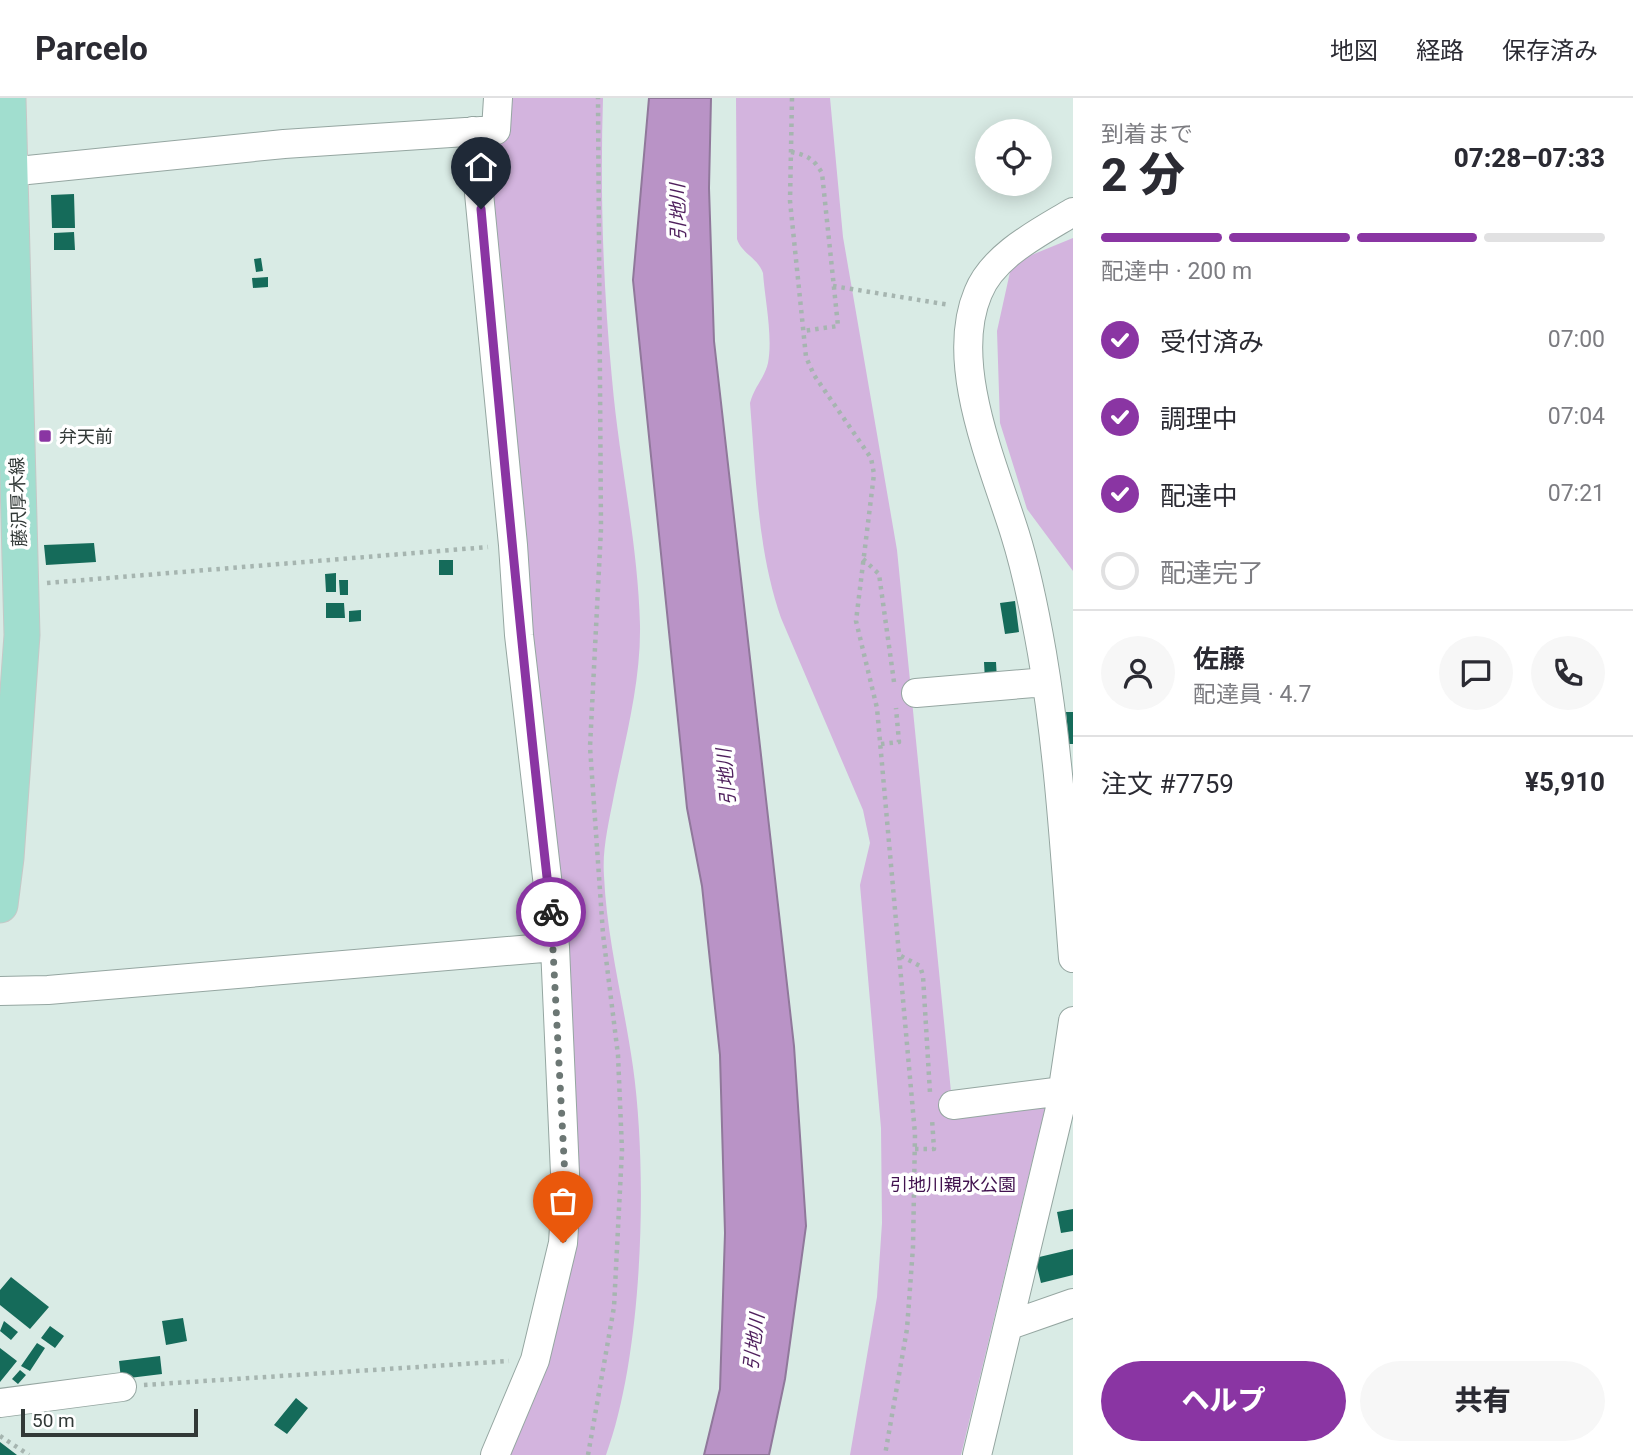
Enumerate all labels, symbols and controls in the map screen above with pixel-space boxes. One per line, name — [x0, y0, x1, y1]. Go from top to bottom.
text: Parcelo — [35, 29, 148, 68]
text: 地図 — [1330, 37, 1378, 65]
text: 経路 — [1416, 37, 1464, 65]
text: 保存済み — [1502, 37, 1598, 65]
map controls — [975, 119, 1052, 196]
button: locate — [975, 119, 1052, 196]
text: 到着まで — [1101, 121, 1193, 148]
pin — [451, 137, 511, 209]
text: 07:28–07:33 — [1454, 143, 1605, 173]
icon: home — [462, 148, 500, 186]
text: 2 分 — [1101, 148, 1185, 202]
water label: 引地川 — [666, 181, 690, 241]
text: 配達中 · 200 m — [1101, 258, 1252, 285]
icon: check — [1101, 321, 1139, 359]
text: 07:00 — [1548, 326, 1605, 353]
text: 受付済み — [1160, 327, 1264, 357]
icon: check — [1101, 398, 1139, 436]
text: 07:04 — [1548, 403, 1605, 430]
text: 調理中 — [1160, 404, 1238, 434]
place label: 弁天前 — [59, 426, 113, 447]
marker: 弁天前 — [37, 428, 53, 444]
street label: 藤沢厚木線 — [6, 457, 30, 547]
icon: check — [1101, 475, 1139, 513]
text: 07:21 — [1548, 480, 1605, 507]
text: 配達中 — [1160, 481, 1238, 511]
text: 配達完了 — [1160, 558, 1264, 588]
button: person — [1101, 636, 1175, 710]
button: chat — [1439, 636, 1513, 710]
button: phone — [1531, 636, 1605, 710]
text: 佐藤 — [1193, 644, 1245, 674]
text: 配達員 · 4.7 — [1193, 681, 1311, 708]
water label: 引地川 — [712, 746, 740, 806]
text: ¥5,910 — [1525, 767, 1605, 797]
text: 注文 #7759 — [1101, 769, 1234, 799]
courier — [516, 877, 586, 947]
icon: bike — [532, 893, 570, 931]
pin — [533, 1171, 593, 1243]
park label: 引地川親水公園 — [890, 1174, 1016, 1195]
icon: bag — [544, 1182, 582, 1220]
water label: 引地川 — [739, 1310, 769, 1372]
button: ヘルプ — [1101, 1361, 1346, 1441]
button: 共有 — [1360, 1361, 1605, 1441]
scale bar — [21, 1406, 198, 1438]
text: 50 m — [32, 1409, 75, 1432]

